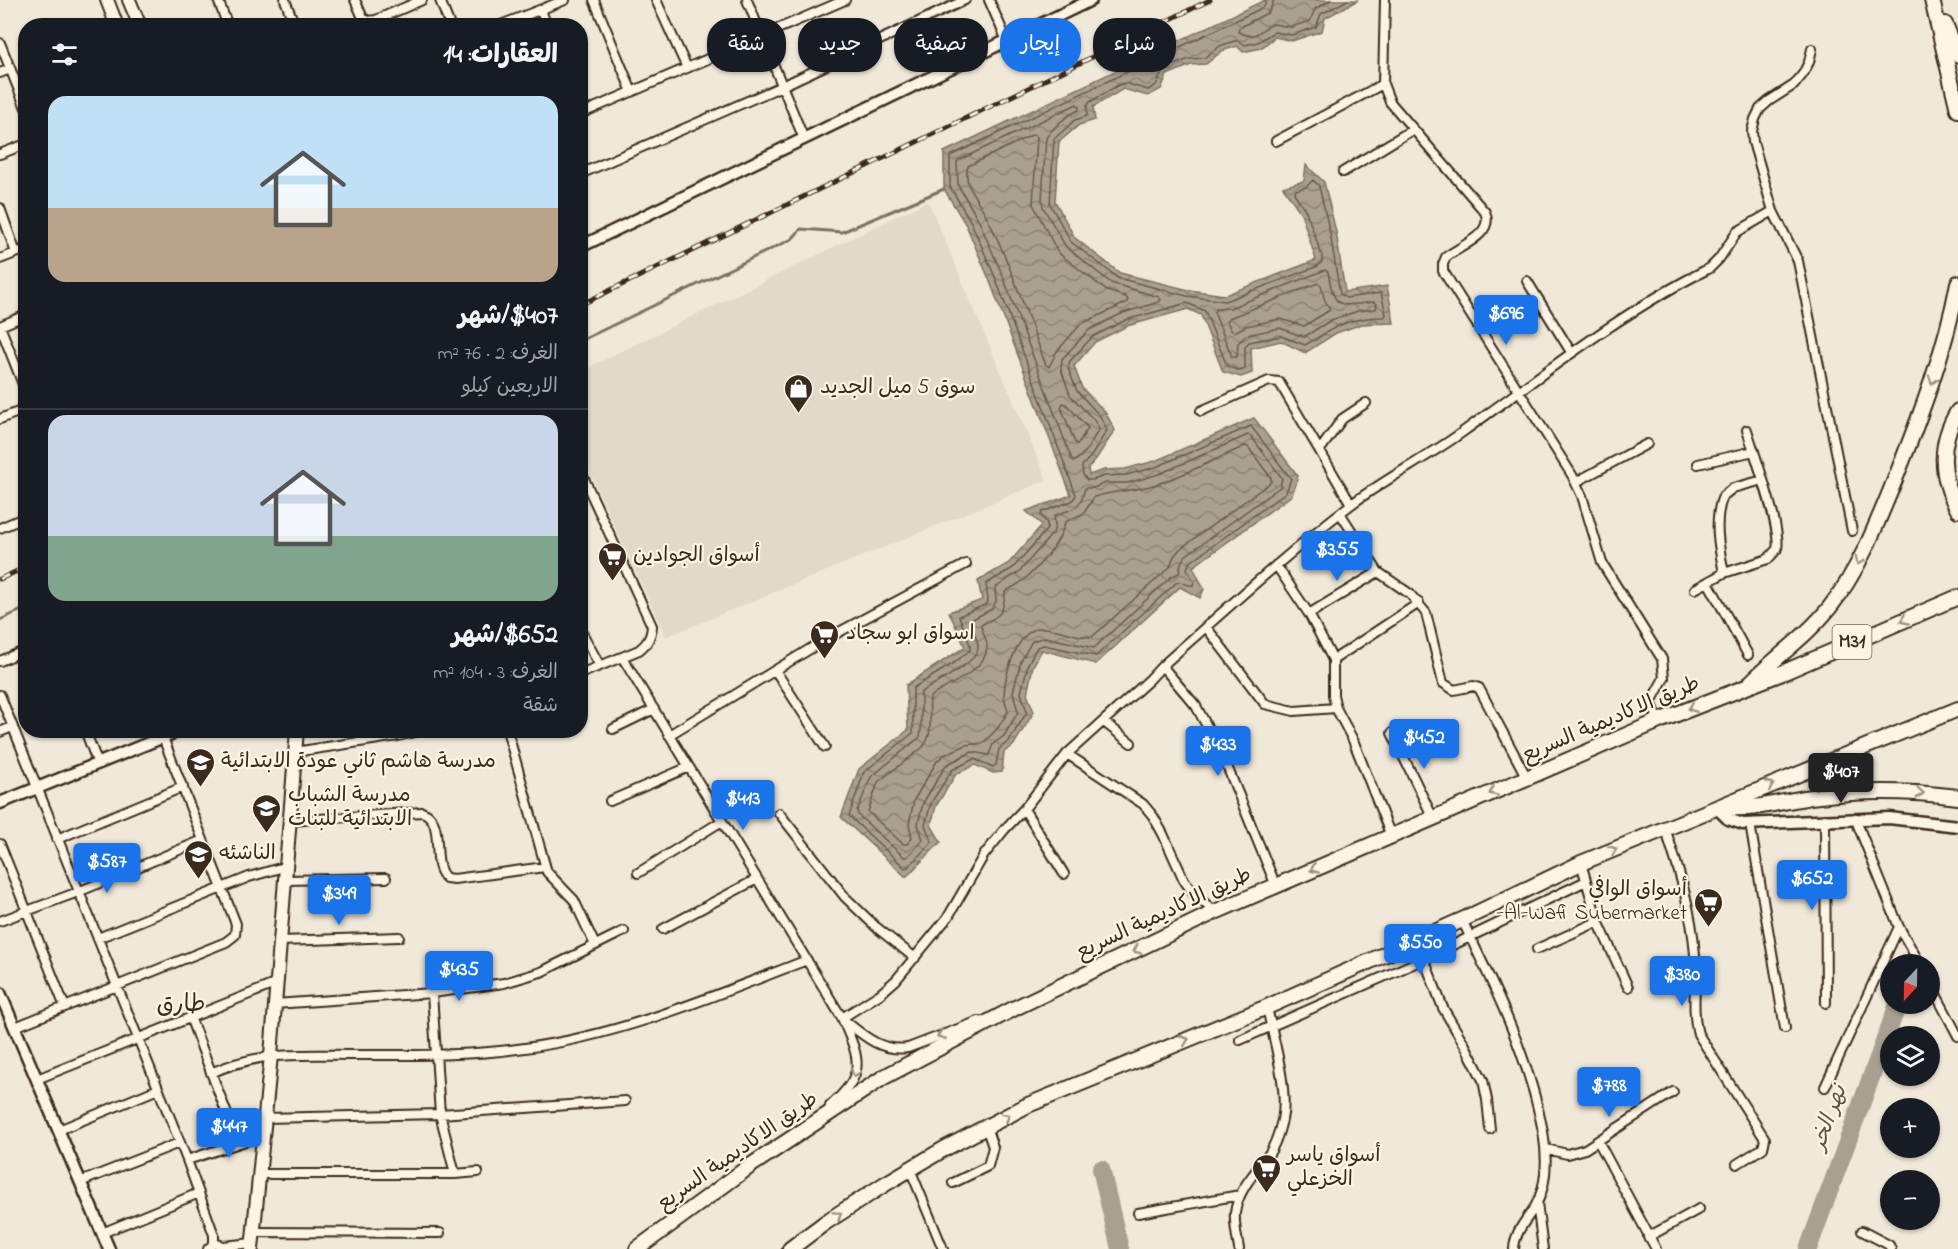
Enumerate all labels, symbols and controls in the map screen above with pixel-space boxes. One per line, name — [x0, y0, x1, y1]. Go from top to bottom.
chip: شقة — [707, 18, 786, 72]
chip: جديد — [798, 18, 882, 72]
chip: تصفية — [894, 18, 988, 72]
chip: إيجار — [1000, 18, 1081, 72]
chip: شراء — [1093, 18, 1176, 72]
text: العقارات: 14 — [443, 37, 558, 75]
icon: filters — [48, 38, 81, 71]
icon: home — [249, 135, 357, 243]
pin: $696 — [1470, 295, 1542, 346]
text: $407/شهر — [458, 298, 558, 336]
text: $696 — [1488, 300, 1524, 329]
text: الغرف: 2 · 76 m² — [437, 340, 558, 369]
shop icon: سوق 5 ميل الجديد — [783, 372, 815, 414]
text: الاربعين كيلو — [462, 373, 558, 402]
place label: سوق 5 ميل الجديد — [820, 373, 975, 403]
one-way arrow — [1927, 374, 1940, 385]
icon: home — [249, 454, 357, 562]
pin: $355 — [1301, 531, 1373, 582]
text: $355 — [1315, 536, 1359, 565]
supermarket icon: أسواق الجوادين — [596, 540, 628, 582]
place label: أسواق الجوادين — [633, 541, 760, 571]
one-way arrow — [1855, 555, 1867, 566]
one-way arrow — [1899, 613, 1910, 625]
text: $652/شهر — [452, 617, 558, 655]
supermarket icon: اسواق ابو سجاد — [809, 618, 841, 660]
place label: اسواق ابو سجاد — [846, 619, 975, 649]
road number: M31 — [1832, 625, 1872, 659]
text: الغرف: 3 · 104 m² — [433, 659, 558, 688]
street label: طريق الاكاديمية السريع — [1517, 669, 1705, 771]
text: شقة — [523, 692, 558, 721]
one-way arrow — [1687, 701, 1698, 713]
pin: $452 — [1388, 719, 1460, 770]
text: $452 — [1403, 724, 1445, 753]
pin: $433 — [1182, 726, 1254, 777]
text: $433 — [1200, 731, 1236, 760]
school or university icon: مدرسة هاشم ثاني عودة الابتدائية — [184, 746, 216, 788]
place label: مدرسة هاشم ثاني عودة الابتدائية — [221, 747, 496, 779]
pin: $407 — [1805, 753, 1877, 804]
text: $407 — [1822, 758, 1860, 787]
pin: $413 — [707, 780, 779, 831]
one-way arrow — [1764, 780, 1775, 792]
place label: مدرسة الشباب الابتدائية للبنات — [288, 781, 412, 835]
text: $413 — [726, 785, 760, 814]
one-way arrow — [1488, 785, 1499, 797]
one-way arrow — [1915, 787, 1924, 800]
school or university icon: مدرسة الشباب الابتدائية للبنات — [251, 792, 283, 834]
school or university icon: الناشئه — [182, 838, 214, 880]
place label: الناشئه — [219, 839, 276, 869]
pin: $587 — [71, 843, 143, 894]
one-way arrow — [1607, 845, 1618, 857]
text: $587 — [87, 848, 127, 877]
street label: طريق الاكاديمية السريع — [1071, 860, 1257, 968]
pin: $652 — [1776, 860, 1848, 911]
one-way arrow — [1309, 862, 1320, 874]
text: $652 — [1791, 865, 1833, 894]
place label: أسواق الوافي -Al-Wafi Subermarket — [1496, 874, 1687, 929]
pin: $349 — [303, 875, 375, 926]
text: $349 — [322, 880, 356, 909]
supermarket icon: أسواق الوافي -Al-Wafi Subermarket — [1692, 886, 1724, 928]
pin: $550 — [1384, 924, 1456, 975]
text: $550 — [1398, 929, 1442, 958]
one-way arrow — [1132, 943, 1143, 955]
pin: $435 — [423, 951, 495, 1002]
north arrow — [1880, 954, 1940, 1014]
map controls — [1880, 954, 1940, 1230]
text: $435 — [439, 956, 479, 985]
pin: $380 — [1646, 956, 1718, 1007]
text: $380 — [1664, 961, 1700, 990]
district label: طارق — [156, 988, 206, 1023]
button: layers — [1880, 1026, 1940, 1086]
one-way arrow — [936, 1028, 947, 1040]
one-way arrow — [1179, 1035, 1190, 1047]
pin: $788 — [1573, 1067, 1645, 1118]
one-way arrow — [849, 1068, 862, 1078]
text: $788 — [1591, 1072, 1627, 1101]
water label: نهر الخر — [1803, 1079, 1857, 1158]
street label: طريق الاكاديمية السريع — [651, 1085, 825, 1219]
button: + — [1880, 1098, 1940, 1158]
pin: $447 — [193, 1108, 265, 1159]
text: $447 — [211, 1113, 247, 1142]
one-way arrow — [1000, 1113, 1010, 1124]
place label: أسواق ياسر الخزعلي — [1285, 1141, 1380, 1197]
supermarket icon: أسواق ياسر الخزعلي — [1250, 1152, 1282, 1194]
button: − — [1880, 1170, 1940, 1230]
one-way arrow — [831, 1211, 842, 1222]

